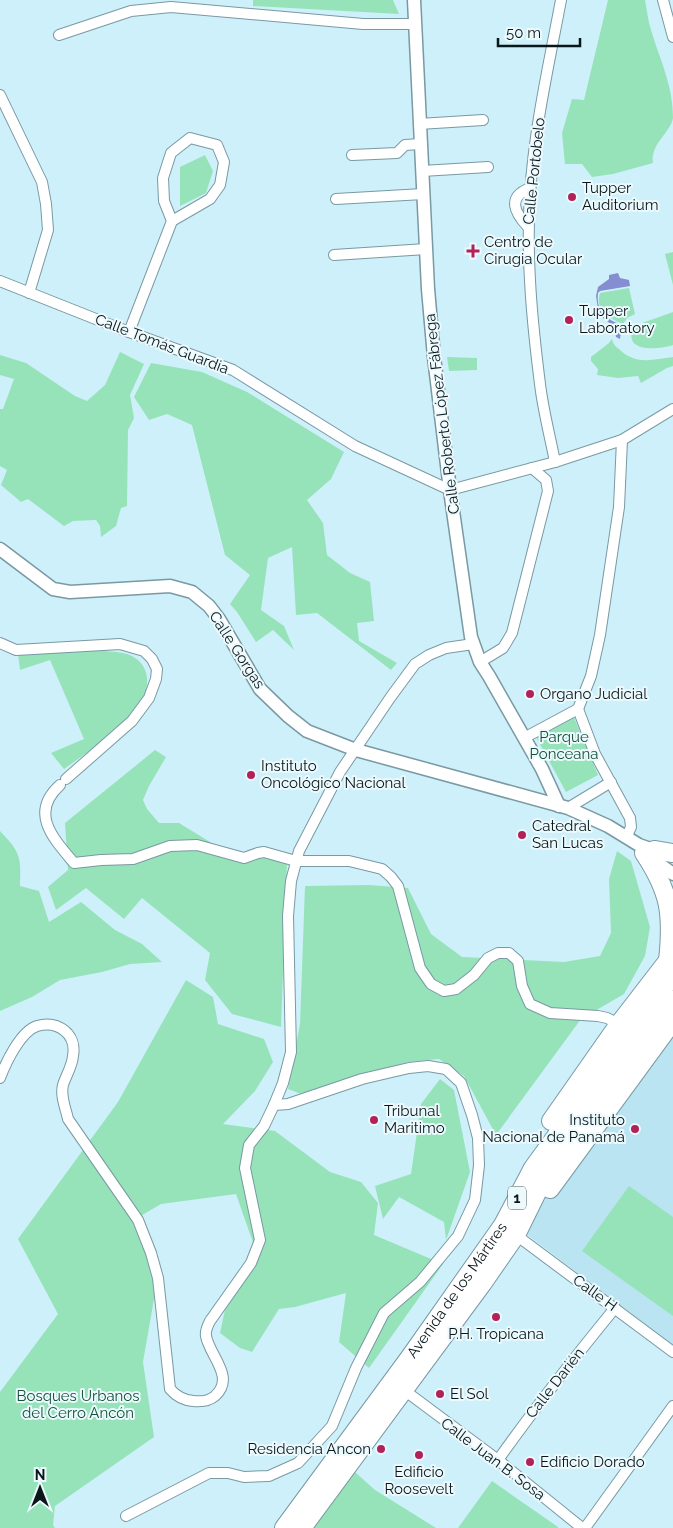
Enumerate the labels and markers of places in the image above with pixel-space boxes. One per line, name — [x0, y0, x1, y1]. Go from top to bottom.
place label: Tupper Auditorium — [582, 179, 659, 214]
marker: Tupper Auditorium — [566, 191, 578, 203]
place label: Centro de Cirugia Ocular — [484, 233, 583, 268]
marker: Centro de Cirugia Ocular — [466, 244, 480, 258]
place label: Tupper Laboratory — [579, 302, 655, 337]
marker: Tupper Laboratory — [563, 314, 575, 326]
place label: Organo Judicial — [540, 685, 648, 703]
marker: Organo Judicial — [524, 688, 536, 700]
place label: Instituto Oncológico Nacional — [261, 757, 407, 792]
marker: Instituto Oncológico Nacional — [245, 769, 257, 781]
place label: Catedral San Lucas — [532, 817, 603, 852]
marker: Catedral San Lucas — [516, 829, 528, 841]
place label: Tribunal Maritimo — [384, 1102, 445, 1137]
place label: Instituto Nacional de Panamá — [482, 1111, 625, 1146]
marker: Tribunal Maritimo — [368, 1114, 380, 1126]
marker: Instituto Nacional de Panamá — [629, 1123, 641, 1135]
marker: P.H. Tropicana — [490, 1311, 502, 1323]
place label: P.H. Tropicana — [448, 1325, 544, 1343]
place label: El Sol — [450, 1385, 490, 1403]
marker: El Sol — [434, 1388, 446, 1400]
place label: Residencia Ancon — [247, 1440, 371, 1458]
marker: Residencia Ancon — [375, 1443, 387, 1455]
marker: Edificio Roosevelt — [413, 1449, 425, 1461]
place label: Edificio Dorado — [540, 1453, 645, 1471]
marker: Edificio Dorado — [524, 1456, 536, 1468]
place label: Edificio Roosevelt — [385, 1463, 453, 1498]

